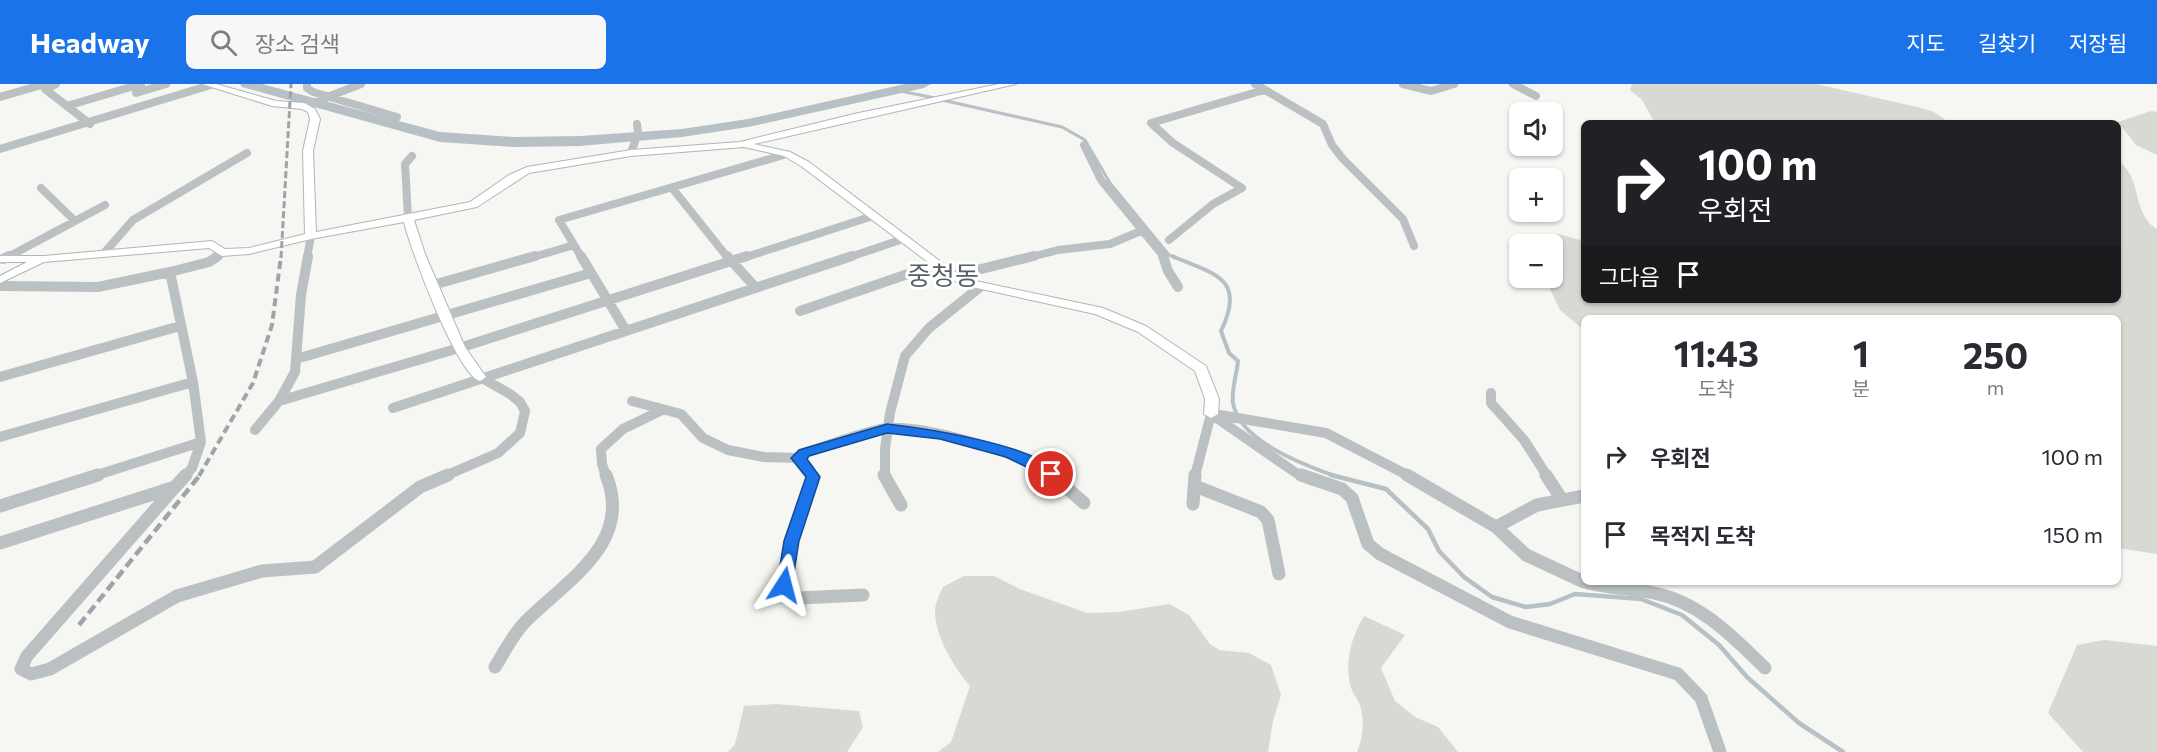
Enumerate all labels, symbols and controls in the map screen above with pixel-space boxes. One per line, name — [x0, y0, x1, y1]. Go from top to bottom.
search box — [186, 15, 606, 69]
text: Headway — [30, 25, 150, 59]
icon: search — [207, 26, 240, 59]
text: 장소 검색 — [255, 30, 340, 57]
text: 지도 — [1906, 30, 1945, 55]
text: 길찾기 — [1978, 30, 2036, 55]
text: 저장됨 — [2069, 30, 2127, 55]
map controls — [1509, 102, 1563, 288]
button: sound — [1509, 102, 1563, 156]
text: 100 m — [1698, 137, 1818, 189]
icon: right — [1599, 144, 1677, 222]
button: + — [1509, 168, 1563, 222]
text: 우회전 — [1698, 193, 1773, 226]
button: − — [1509, 234, 1563, 288]
icon: arrive — [1672, 258, 1705, 291]
district label: 중청동 — [907, 259, 979, 290]
text: 그다음 — [1599, 263, 1660, 290]
text: 11:43 — [1674, 330, 1759, 374]
text: 1 — [1853, 330, 1869, 374]
text: 250 — [1963, 332, 2028, 376]
text: m — [1987, 375, 2004, 399]
text: 도착 — [1698, 376, 1735, 400]
text: 분 — [1852, 376, 1870, 400]
icon: right — [1599, 440, 1632, 473]
text: 100 m — [2041, 443, 2103, 470]
text: 우회전 — [1650, 444, 1711, 471]
pin — [1025, 448, 1076, 499]
icon: arrive — [1034, 457, 1067, 490]
icon: arrive — [1599, 518, 1632, 551]
text: 150 m — [2043, 521, 2103, 548]
text: 목적지 도착 — [1650, 522, 1755, 549]
position arrow — [752, 553, 816, 617]

